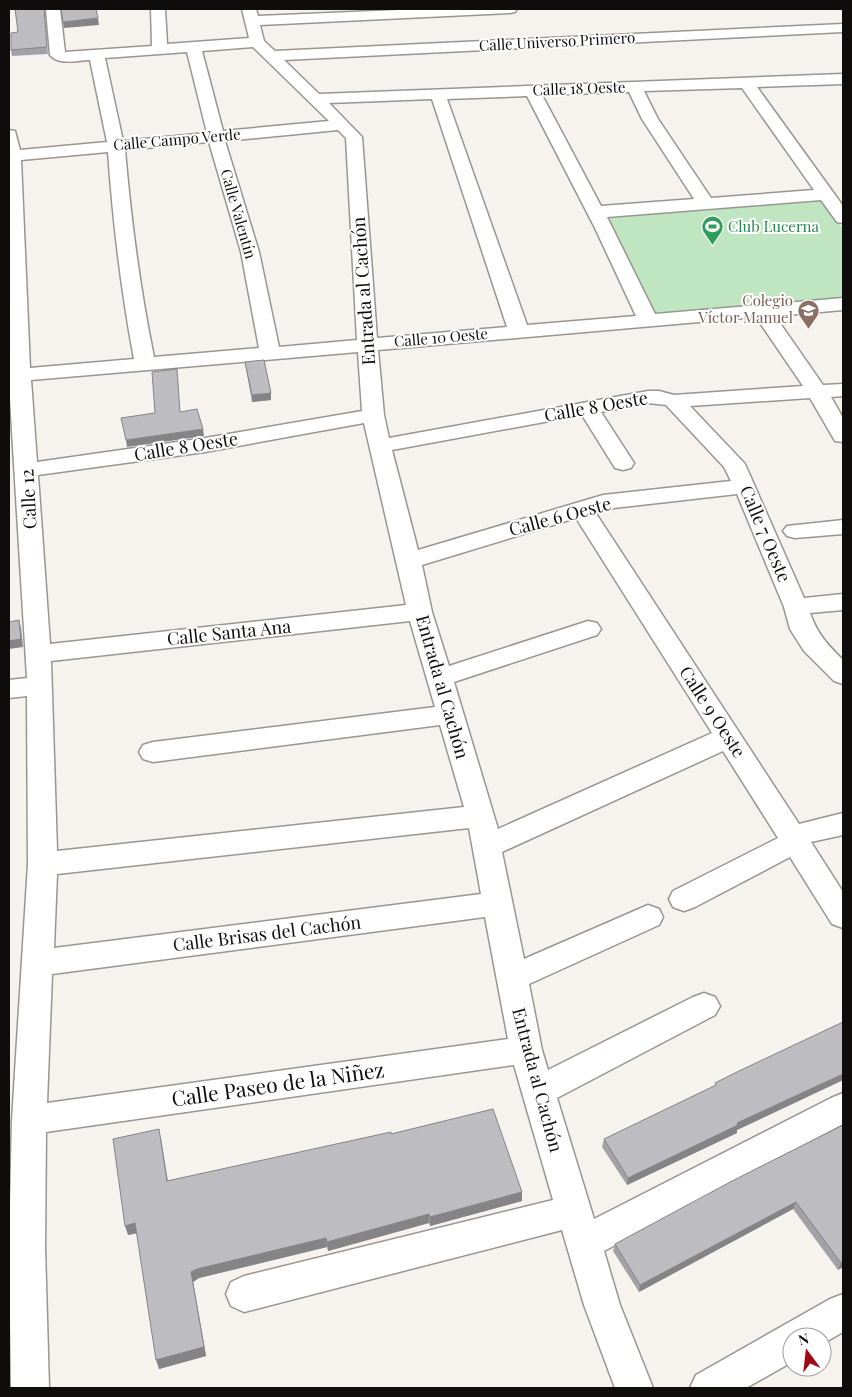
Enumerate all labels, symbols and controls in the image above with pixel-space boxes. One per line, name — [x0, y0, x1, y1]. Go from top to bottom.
street label: Calle Universo Primero — [478, 27, 636, 55]
street label: Calle 18 Oeste — [532, 76, 626, 100]
street label: Calle Campo Verde — [112, 123, 241, 155]
street label: Calle Valentín — [217, 167, 261, 261]
sports icon: Club Lucerna — [700, 215, 724, 246]
street label: Entrada al Cachón — [346, 216, 380, 366]
place label: Club Lucerna — [728, 216, 820, 236]
place label: Colegio Víctor Manuel — [697, 290, 793, 327]
school or university icon: Colegio Víctor Manuel — [797, 298, 821, 329]
street label: Calle 10 Oeste — [393, 323, 489, 351]
street label: Calle 8 Oeste — [542, 385, 650, 427]
street label: Calle 8 Oeste — [132, 426, 240, 466]
street label: Calle 12 — [14, 468, 42, 530]
street label: Calle 7 Oeste — [735, 482, 797, 586]
street label: Calle 6 Oeste — [506, 491, 613, 541]
street label: Entrada al Cachón — [411, 612, 475, 762]
street label: Calle Santa Ana — [166, 614, 292, 650]
street label: Calle 9 Oeste — [674, 661, 751, 762]
street label: Calle Brisas del Cachón — [171, 910, 363, 956]
street label: Entrada al Cachón — [507, 1005, 569, 1155]
street label: Calle Paseo de la Niñez — [169, 1054, 386, 1112]
north arrow — [782, 1327, 832, 1377]
text: N — [796, 1328, 811, 1349]

